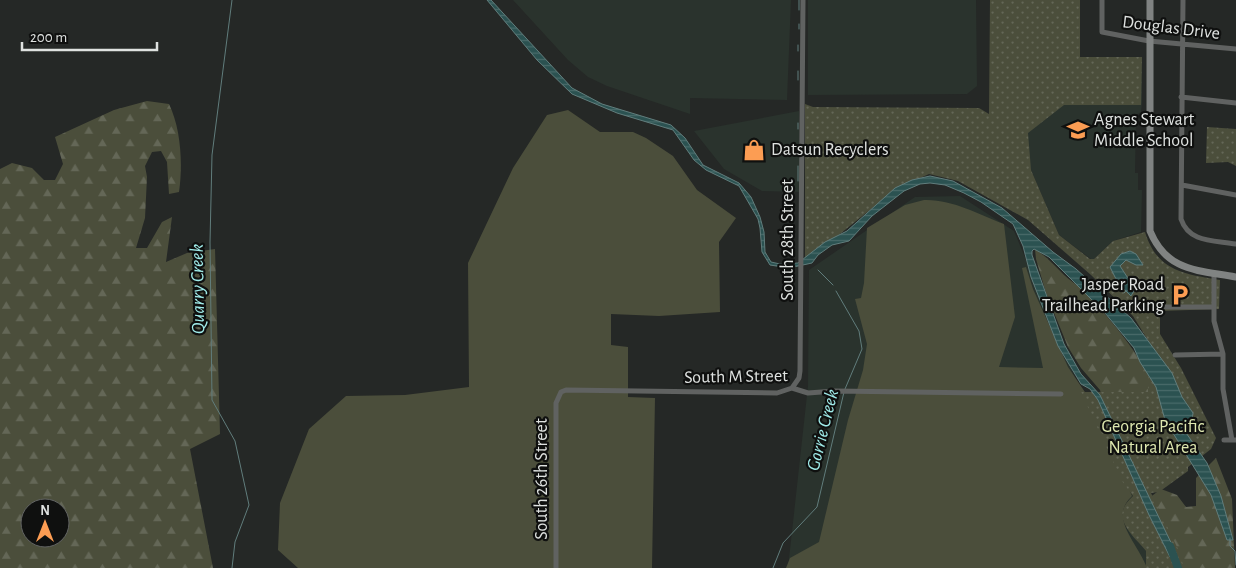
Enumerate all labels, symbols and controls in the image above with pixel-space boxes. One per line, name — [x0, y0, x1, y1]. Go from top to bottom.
street label: Douglas Drive — [1121, 13, 1221, 43]
scale bar — [22, 20, 158, 52]
text: 200 m — [30, 30, 67, 45]
place label: Agnes Stewart Middle School — [1094, 111, 1194, 150]
school or university icon: Agnes Stewart Middle School — [1065, 117, 1091, 143]
shop icon: Datsun Recyclers — [741, 137, 767, 163]
place label: Datsun Recyclers — [771, 141, 889, 159]
street label: South 28th Street — [779, 179, 797, 301]
water label: Quarry Creek — [188, 243, 208, 334]
place label: Jasper Road Trailhead Parking — [1042, 276, 1164, 315]
parking icon: Jasper Road Trailhead Parking — [1167, 282, 1193, 308]
street label: South M Street — [684, 367, 788, 387]
water label: Gorrie Creek — [804, 387, 842, 473]
street label: South 26th Street — [533, 418, 551, 540]
park label: Georgia Pacific Natural Area — [1101, 418, 1205, 457]
north arrow — [20, 498, 70, 548]
text: N — [40, 504, 50, 518]

